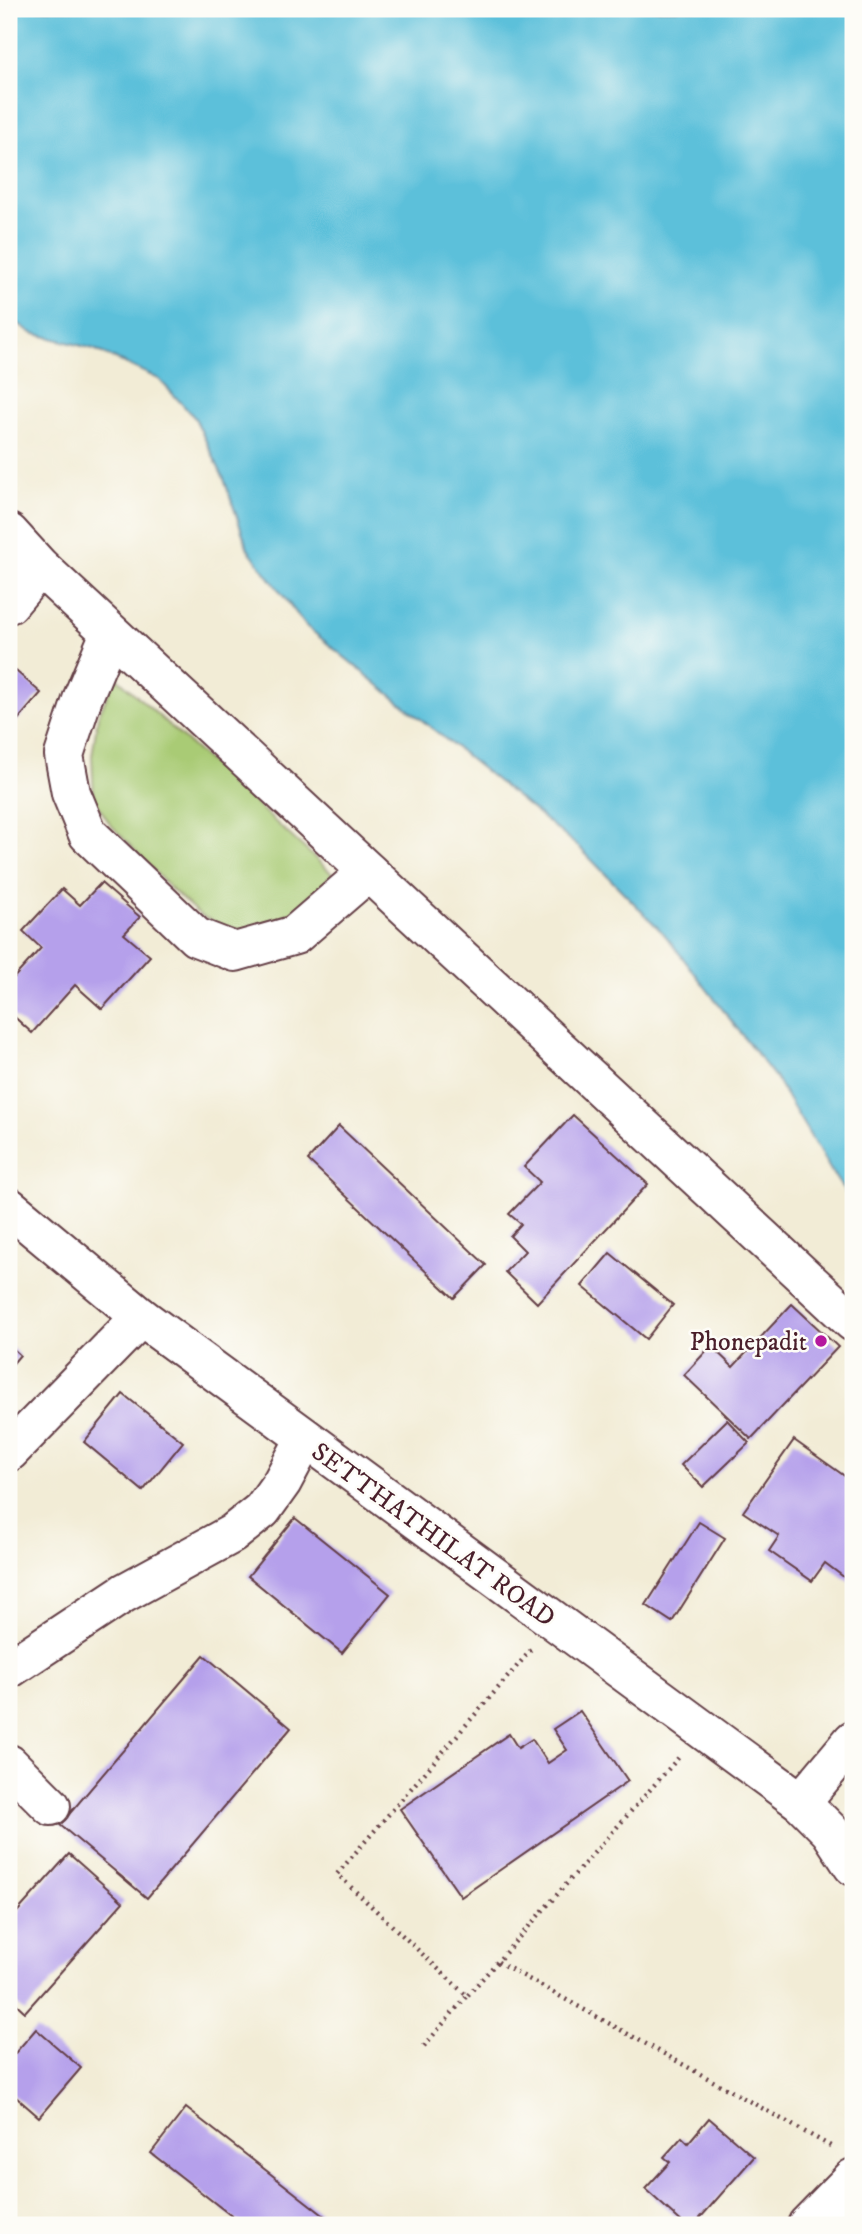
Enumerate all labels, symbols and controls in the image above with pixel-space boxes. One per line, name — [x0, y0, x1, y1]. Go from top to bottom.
place label: Phonepadit — [689, 1326, 807, 1359]
marker: Phonepadit — [813, 1333, 829, 1349]
street label: SETTHATHILAT ROAD — [305, 1436, 561, 1635]

